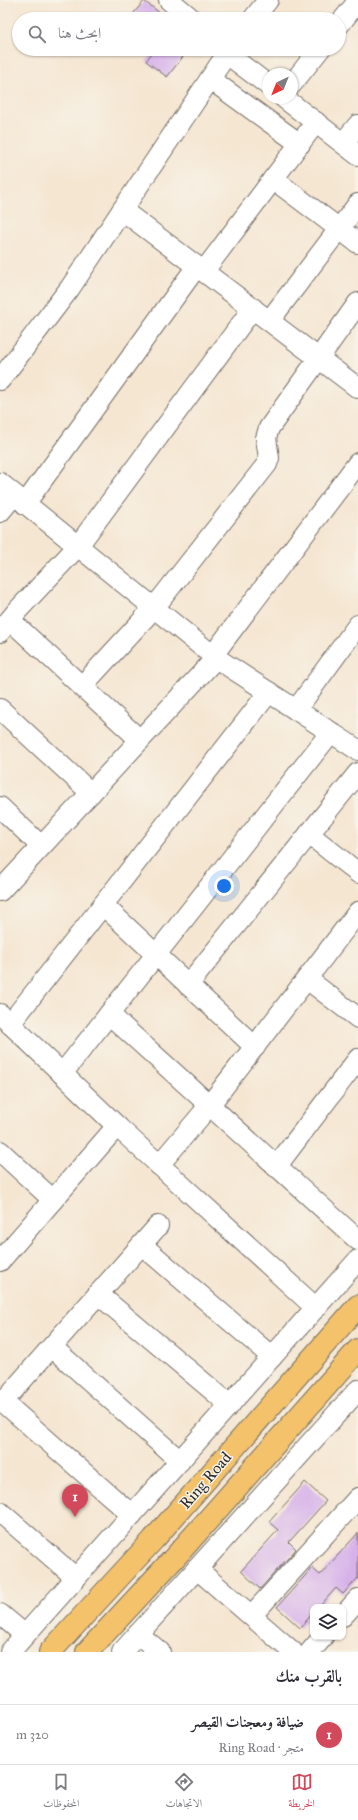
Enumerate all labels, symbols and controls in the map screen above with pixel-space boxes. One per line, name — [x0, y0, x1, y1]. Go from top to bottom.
search box — [12, 12, 346, 56]
icon: search — [26, 23, 48, 45]
text: ابحث هنا — [58, 24, 101, 42]
north arrow — [262, 68, 298, 104]
your location — [214, 876, 234, 896]
street label: Ring Road — [175, 1448, 236, 1513]
pin: 1 — [62, 1484, 88, 1517]
map controls — [310, 1604, 346, 1640]
button: layers — [310, 1604, 346, 1640]
text: بالقرب منك — [276, 1666, 342, 1687]
text: ضيافة ومعجنات القيصر — [191, 1713, 304, 1731]
text: 320 m — [16, 1727, 49, 1743]
text: 1 — [326, 1727, 332, 1743]
text: متجر · Ring Road — [219, 1740, 304, 1756]
tab: المحفوظات — [43, 1771, 79, 1814]
tab: الاتجاهات — [165, 1771, 202, 1814]
tab: الخريطة — [288, 1771, 315, 1814]

